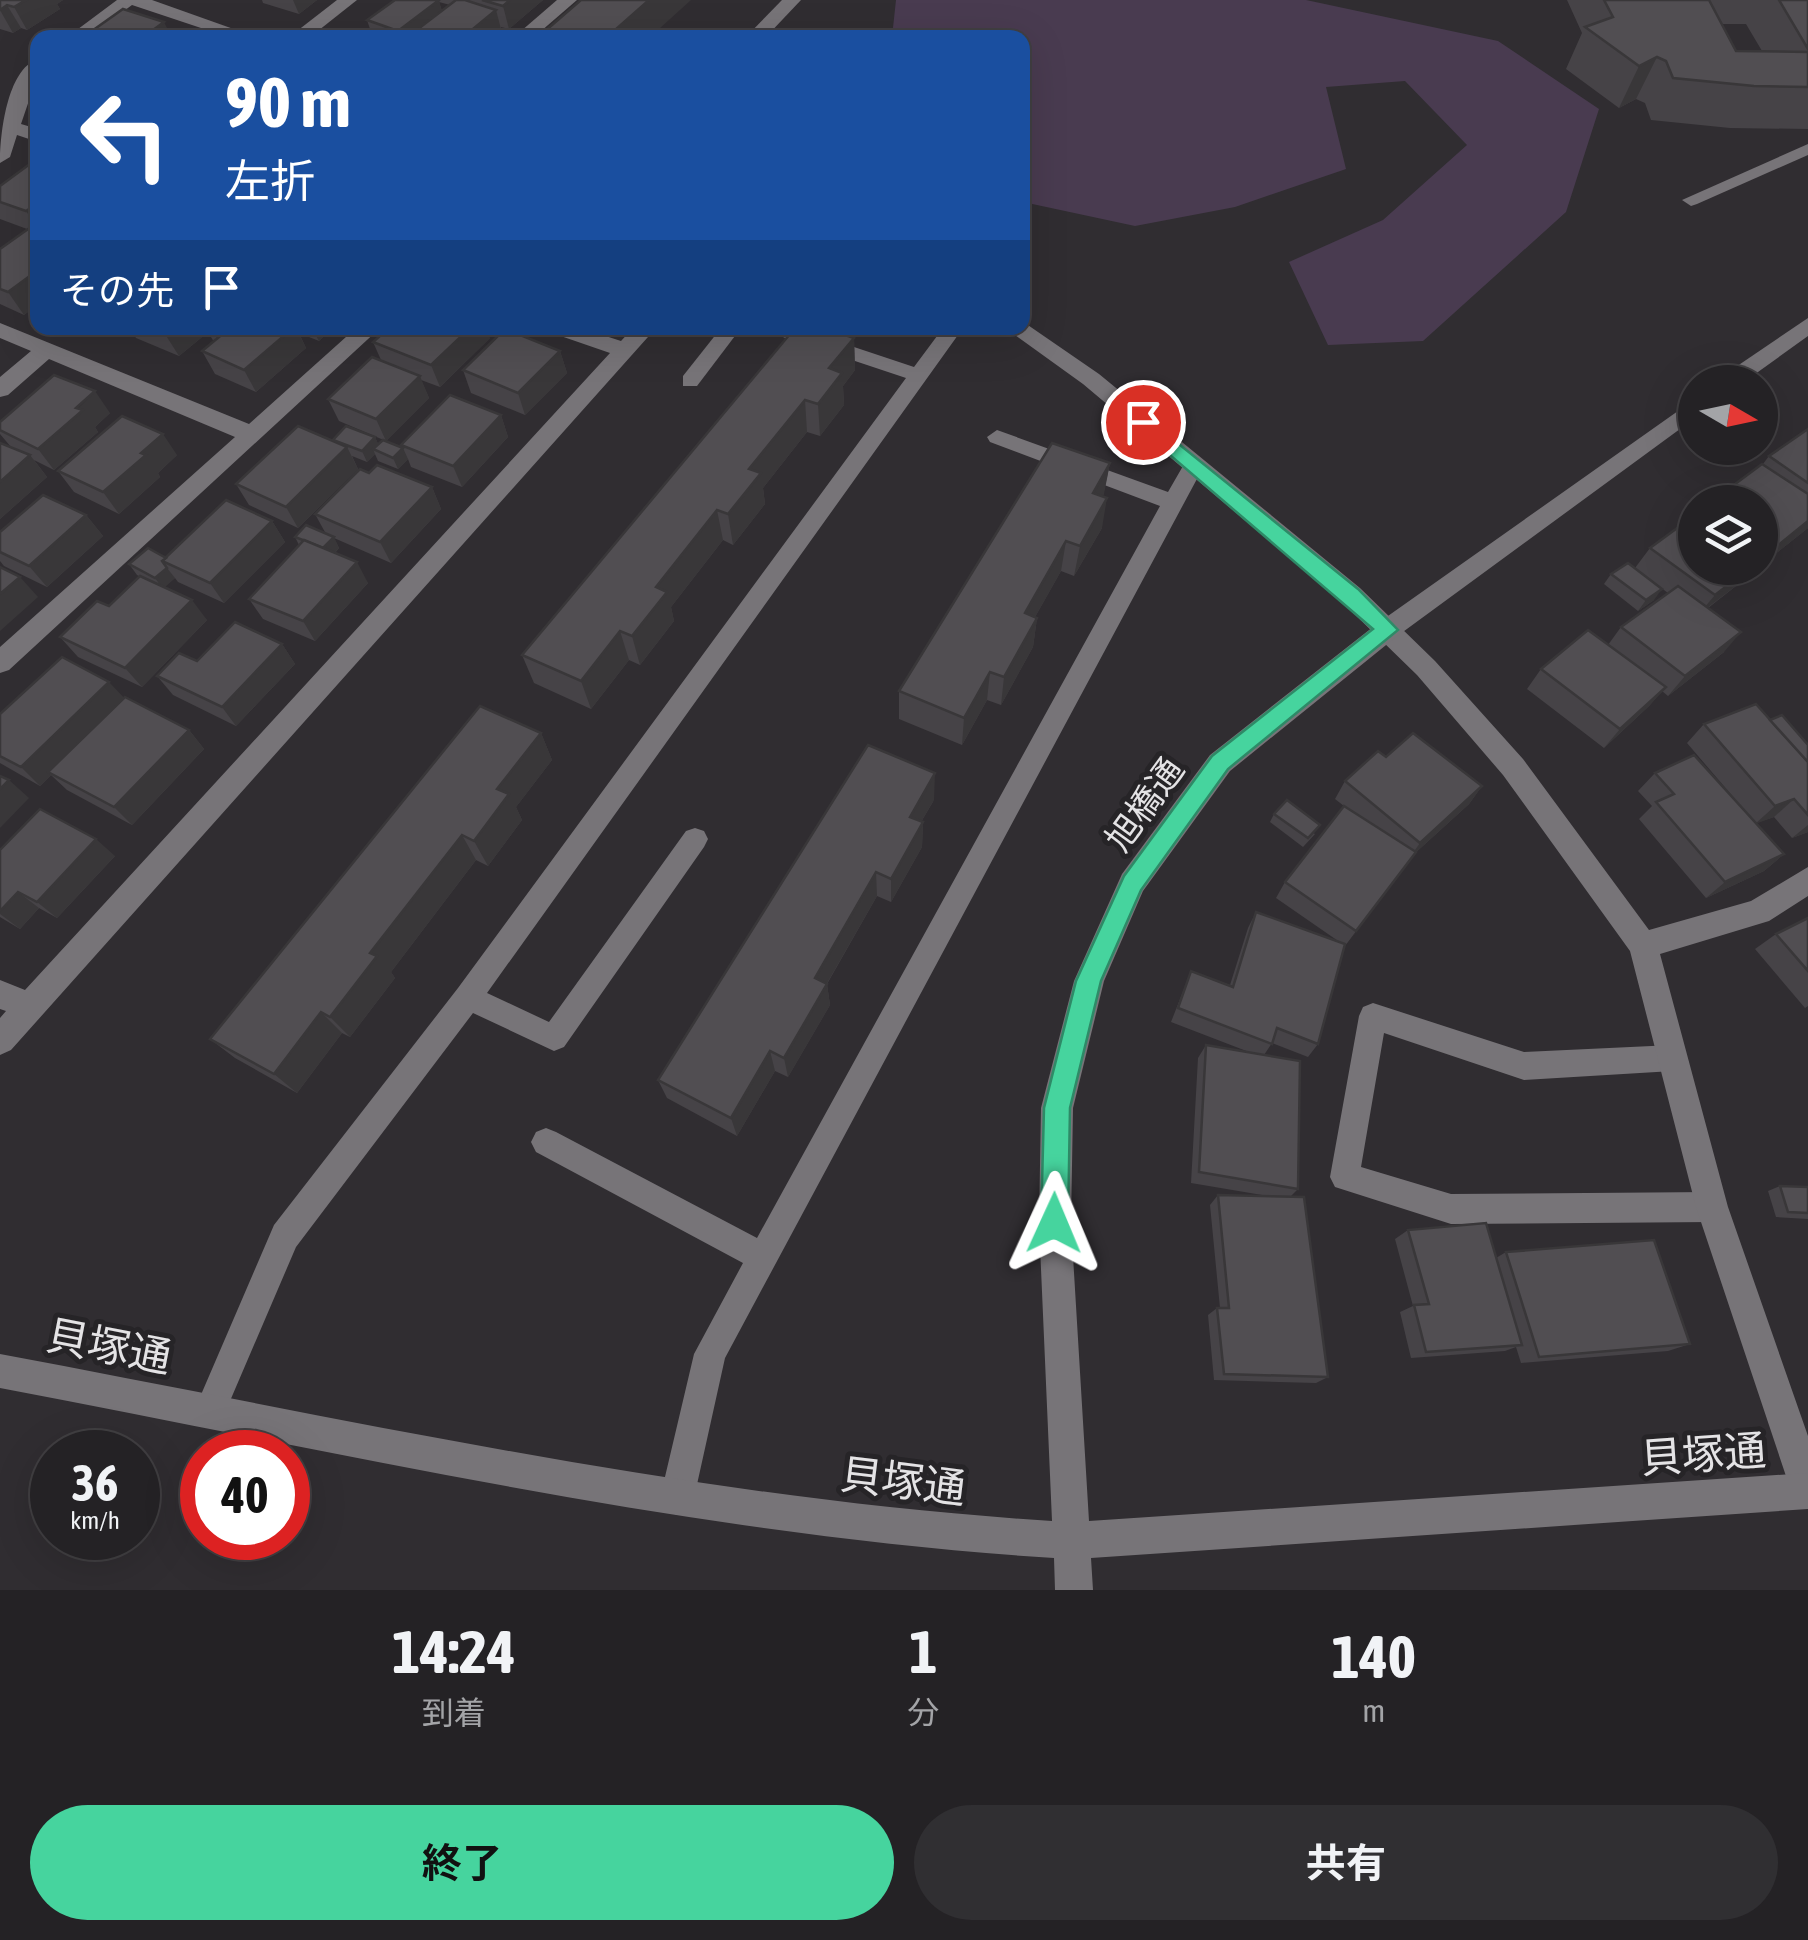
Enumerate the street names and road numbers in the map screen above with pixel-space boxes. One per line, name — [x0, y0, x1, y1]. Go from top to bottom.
street label: 旭橋通 — [1097, 750, 1191, 858]
street label: 貝塚通 — [43, 1310, 175, 1382]
street label: 貝塚通 — [1638, 1426, 1768, 1482]
street label: 貝塚通 — [838, 1450, 968, 1512]

